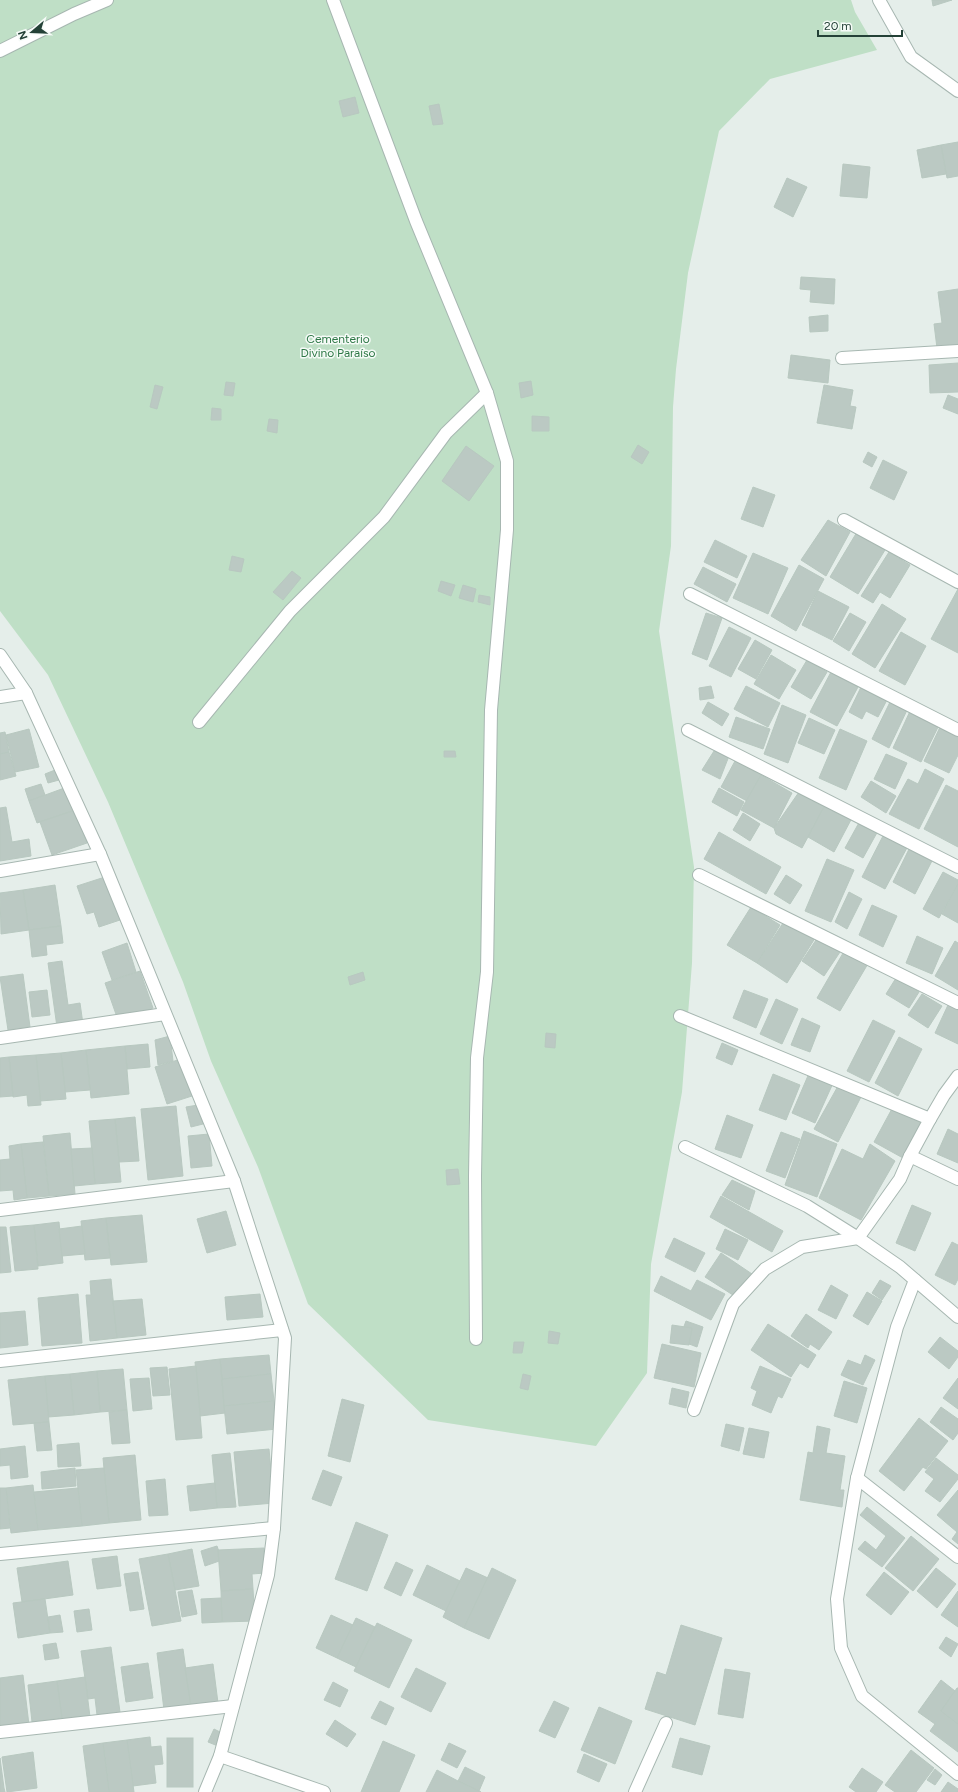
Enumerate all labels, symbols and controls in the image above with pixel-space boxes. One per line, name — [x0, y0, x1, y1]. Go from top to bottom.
north arrow — [12, 12, 52, 52]
scale bar — [818, 12, 902, 38]
text: 20 m — [824, 19, 852, 33]
text: N — [15, 29, 31, 41]
park label: Cementerio Divino Paraíso — [300, 332, 376, 360]

